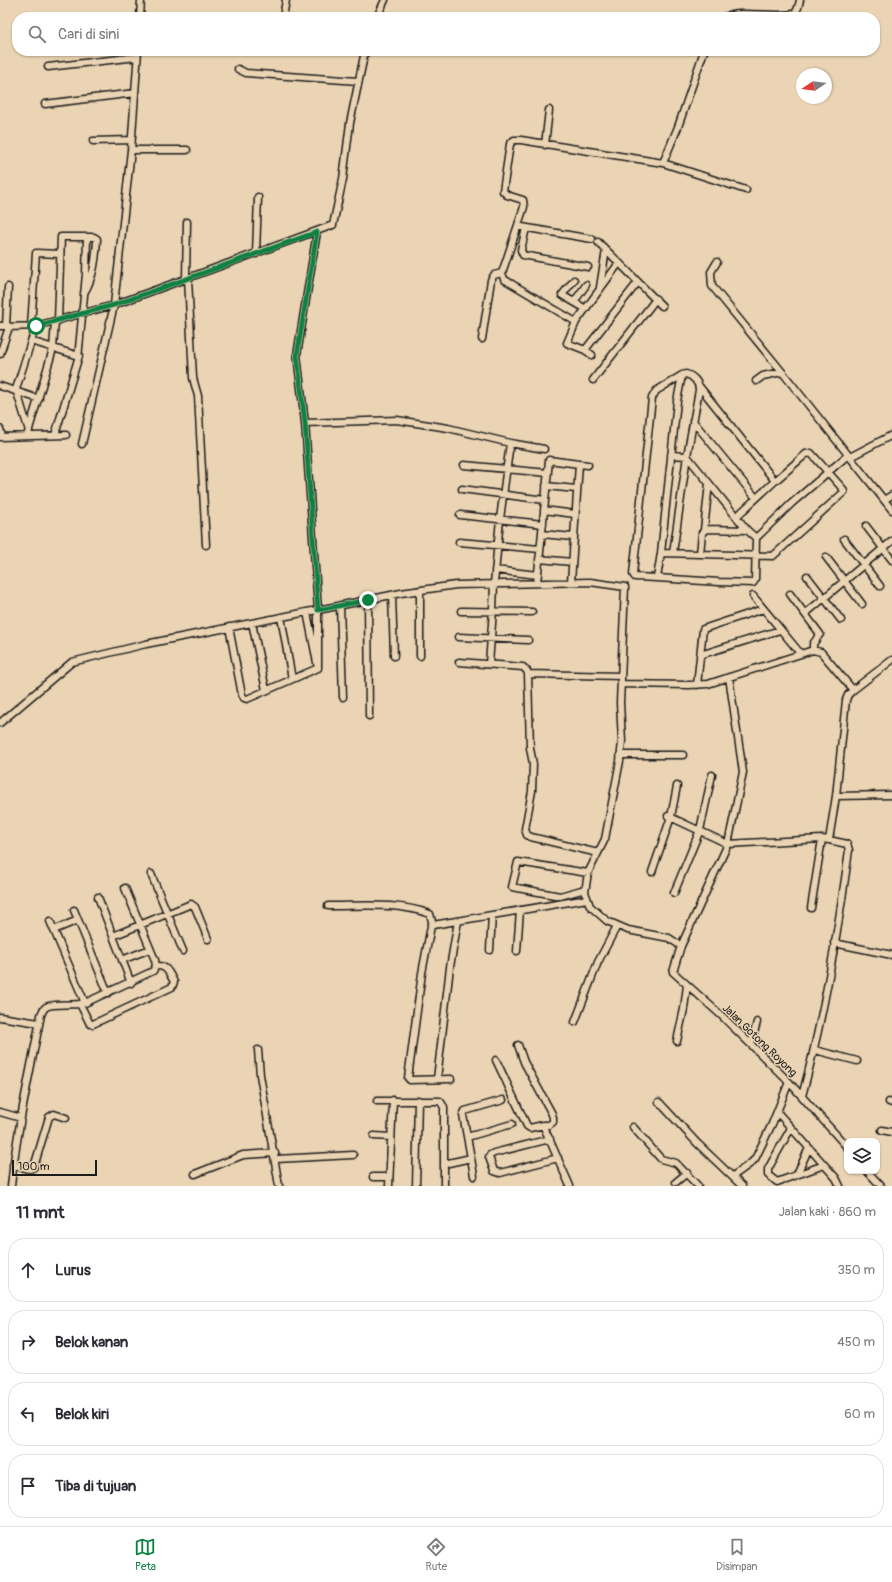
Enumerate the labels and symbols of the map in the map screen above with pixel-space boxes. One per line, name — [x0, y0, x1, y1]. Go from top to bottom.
north arrow — [796, 68, 832, 104]
route start — [27, 317, 45, 335]
route end — [359, 591, 377, 609]
street label: Jalan Gotong Royong — [720, 1001, 800, 1080]
scale bar — [12, 1158, 97, 1177]

